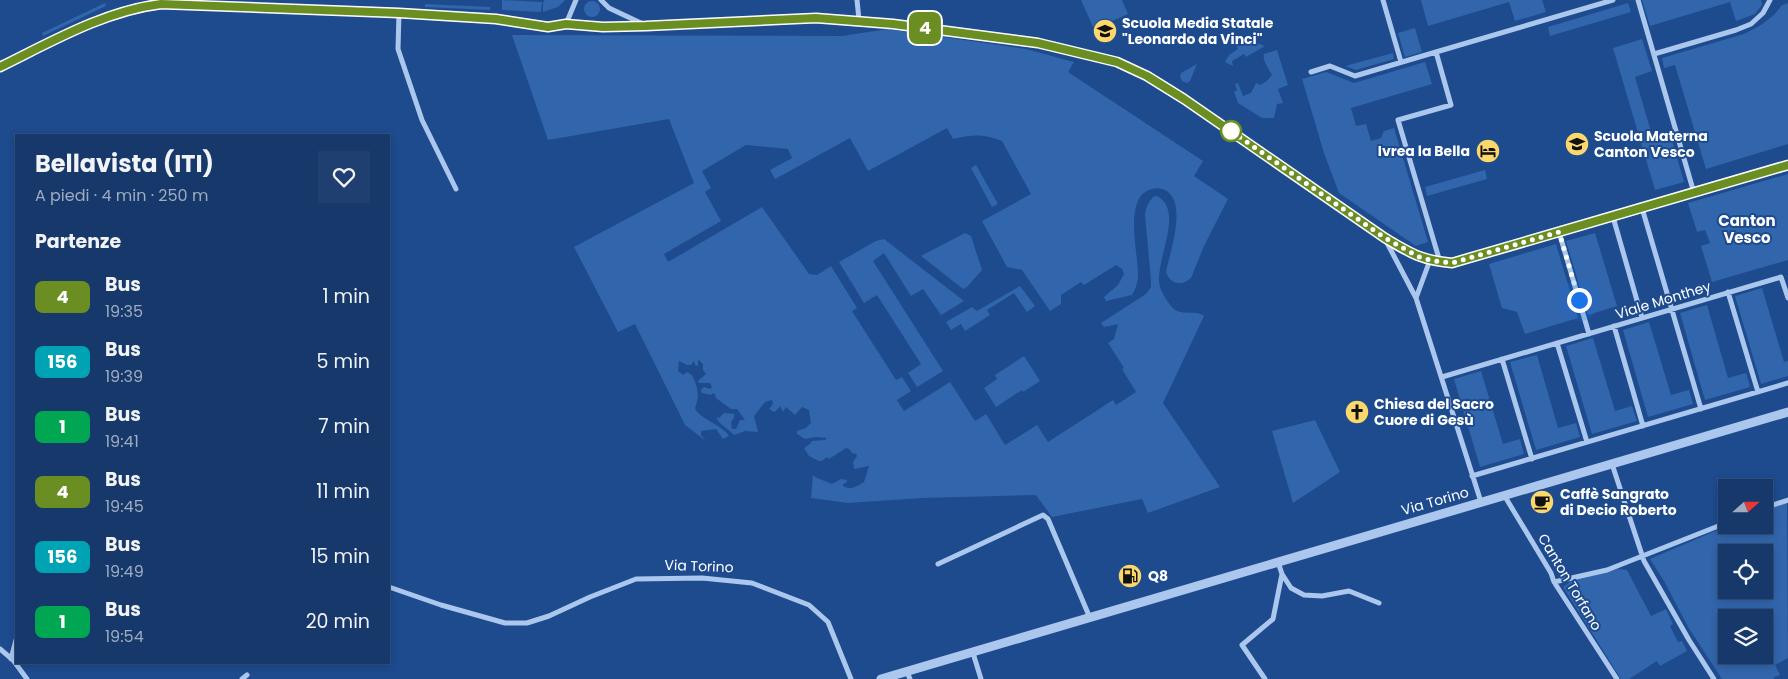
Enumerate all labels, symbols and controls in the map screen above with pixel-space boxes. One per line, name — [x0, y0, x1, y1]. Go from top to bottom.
line badge: 4 — [909, 12, 941, 44]
place label: Scuola Media Statale "Leonardo da Vinci" — [1122, 13, 1274, 49]
text: 4 — [919, 15, 931, 40]
school or university icon: Scuola Media Statale "Leonardo da Vinci" — [1092, 18, 1118, 44]
unlabelled marker — [1220, 120, 1242, 142]
place label: Scuola Materna Canton Vesco — [1594, 126, 1708, 162]
school or university icon: Scuola Materna Canton Vesco — [1564, 131, 1590, 157]
hotel icon: Ivrea la Bella — [1475, 138, 1501, 164]
place label: Ivrea la Bella — [1378, 141, 1470, 161]
text: Bellavista (ITI) — [35, 147, 214, 180]
button: heart — [318, 151, 370, 203]
text: A piedi · 4 min · 250 m — [35, 184, 208, 207]
district label: Canton Vesco — [1718, 210, 1776, 248]
text: Partenze — [35, 228, 121, 255]
text: Bus — [105, 271, 141, 298]
street label: Viale Monthey — [1613, 276, 1713, 324]
text: 1 min — [322, 283, 370, 310]
text: 4 — [56, 284, 69, 309]
your location — [1567, 288, 1592, 313]
text: 19:35 — [105, 300, 143, 323]
text: Bus — [105, 336, 141, 363]
text: 5 min — [317, 348, 370, 375]
text: 156 — [48, 349, 77, 374]
text: 19:39 — [105, 365, 143, 388]
place label: Chiesa del Sacro Cuore di Gesù — [1374, 394, 1494, 430]
church icon: Chiesa del Sacro Cuore di Gesù — [1344, 399, 1370, 425]
text: Bus — [105, 401, 141, 428]
text: 7 min — [318, 413, 370, 440]
text: 1 — [59, 414, 66, 439]
text: 19:41 — [105, 430, 139, 453]
text: Bus — [105, 466, 141, 493]
text: 11 min — [316, 478, 370, 505]
text: 4 — [56, 479, 69, 504]
north arrow — [1718, 479, 1772, 534]
map controls — [1718, 479, 1773, 664]
street label: Via Torino — [1399, 482, 1471, 520]
place label: Caffè Sangrato di Decio Roberto — [1560, 484, 1677, 520]
cafe icon: Caffè Sangrato di Decio Roberto — [1529, 489, 1555, 515]
text: 19:45 — [105, 495, 144, 518]
street label: Canton Torfano — [1533, 530, 1607, 634]
text: Bus — [105, 531, 141, 558]
text: 15 min — [311, 543, 370, 570]
text: 156 — [48, 544, 77, 569]
button: locate — [1718, 544, 1773, 599]
street label: Via Torino — [664, 555, 734, 577]
text: 19:49 — [105, 560, 144, 583]
fuel station icon: Q8 — [1117, 563, 1143, 589]
place label: Q8 — [1148, 566, 1168, 586]
text: Bus — [105, 596, 141, 623]
text: 20 min — [306, 608, 370, 635]
text: 1 — [59, 609, 66, 634]
button: layers — [1718, 609, 1773, 664]
text: 19:54 — [105, 625, 144, 648]

